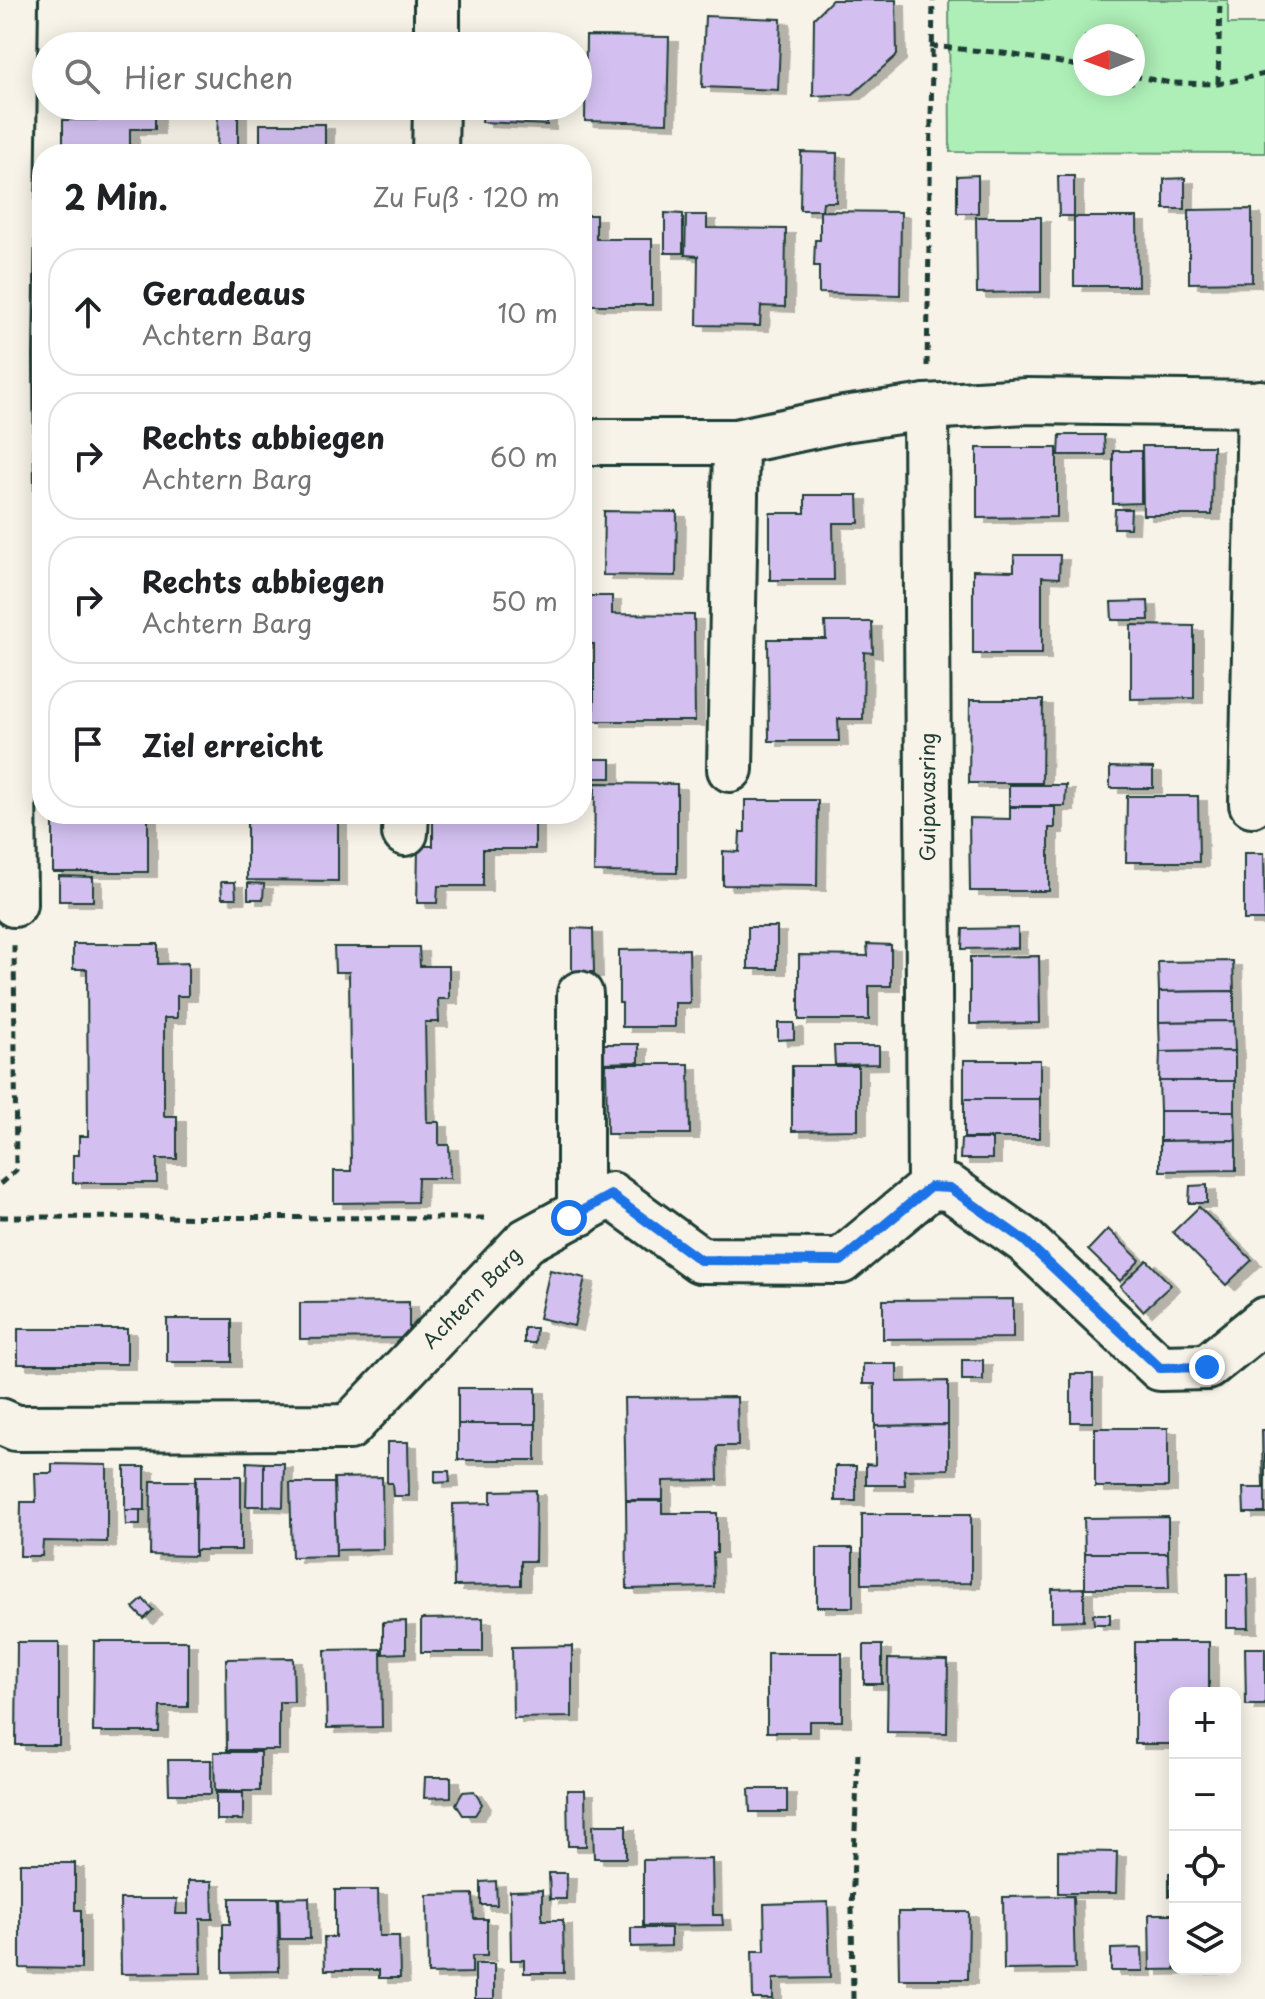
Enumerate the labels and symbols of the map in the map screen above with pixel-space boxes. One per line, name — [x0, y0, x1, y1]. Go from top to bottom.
north arrow — [1073, 24, 1145, 96]
street label: Guipavasring — [912, 733, 942, 861]
route start — [551, 1200, 587, 1236]
street label: Achtern Barg — [415, 1240, 528, 1355]
route end — [1189, 1349, 1225, 1385]

